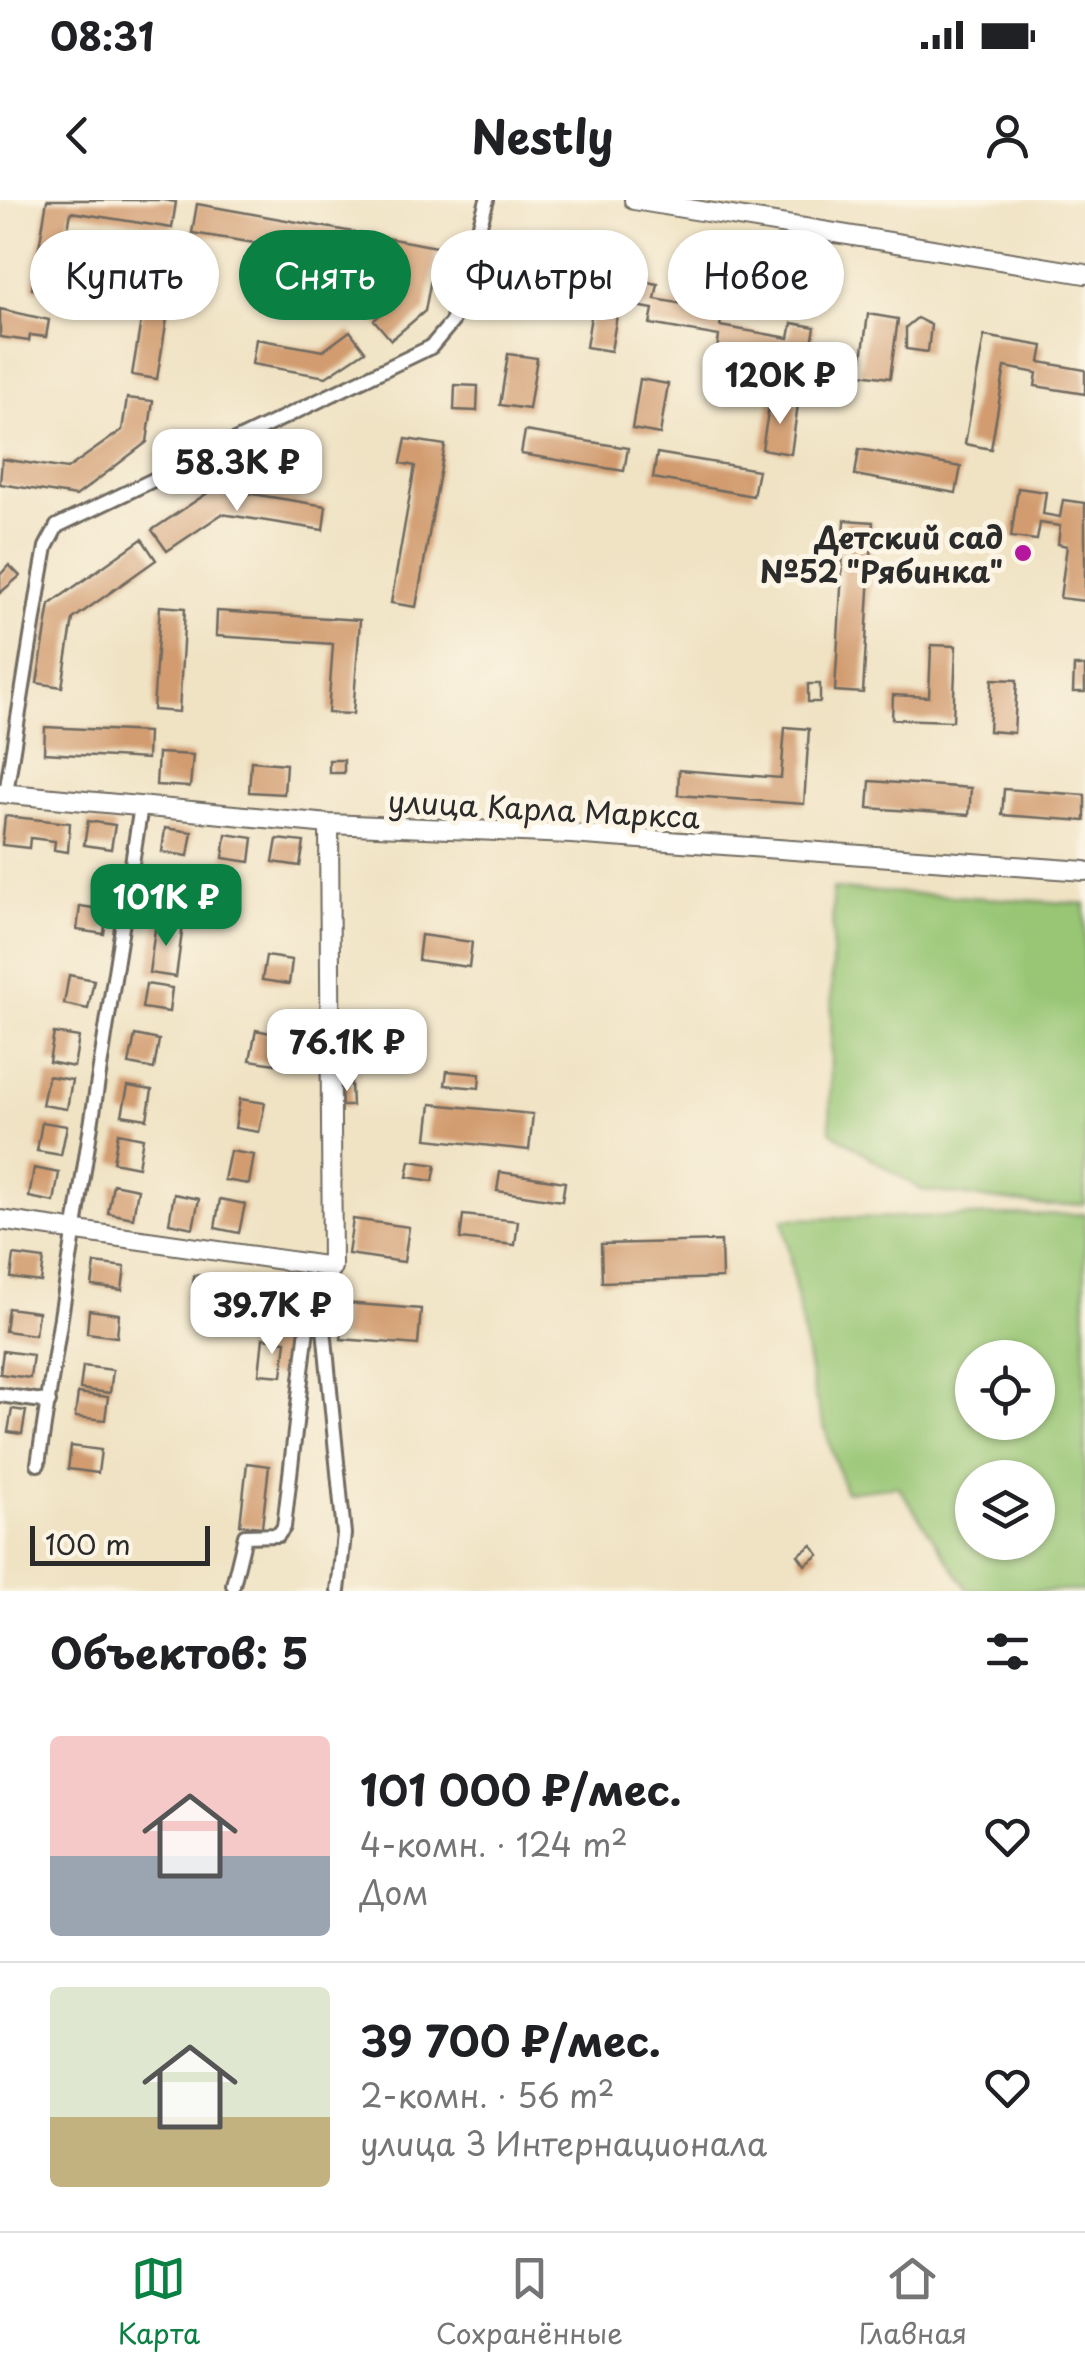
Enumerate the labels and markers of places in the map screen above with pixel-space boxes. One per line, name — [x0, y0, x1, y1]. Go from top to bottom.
pin: 120K ₽ — [699, 342, 861, 427]
pin: 58.3K ₽ — [145, 429, 329, 514]
place label: Детский сад №52 "Рябинка" — [760, 514, 1003, 593]
marker: Детский сад №52 "Рябинка" — [1012, 542, 1034, 564]
pin: 101K ₽ — [85, 864, 247, 949]
pin: 76.1K ₽ — [255, 1009, 439, 1094]
pin: 39.7K ₽ — [180, 1272, 364, 1357]

